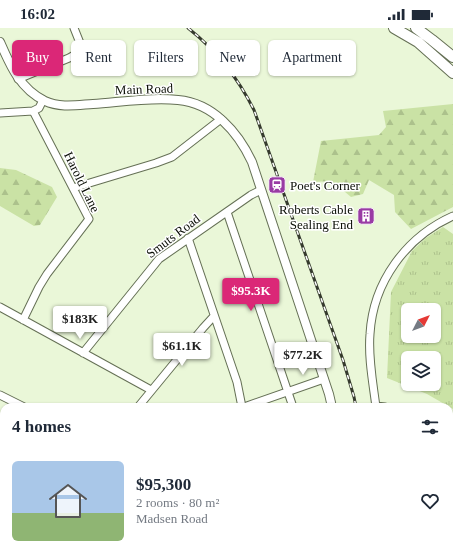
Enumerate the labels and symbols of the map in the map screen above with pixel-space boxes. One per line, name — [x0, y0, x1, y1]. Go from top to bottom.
street label: Main Road — [115, 80, 174, 98]
street label: Harold Lane — [61, 149, 103, 215]
station icon: Poet's Corner — [267, 175, 287, 195]
place label: Poet's Corner — [290, 178, 361, 193]
place label: Roberts Cable Sealing End — [279, 202, 353, 232]
building icon: Roberts Cable Sealing End — [356, 206, 376, 226]
street label: Smuts Road — [143, 211, 203, 261]
pin: $95.3K — [218, 278, 284, 312]
north arrow — [401, 303, 441, 343]
pin: $183K — [52, 306, 108, 340]
pin: $61.1K — [149, 333, 215, 367]
pin: $77.2K — [270, 342, 336, 376]

